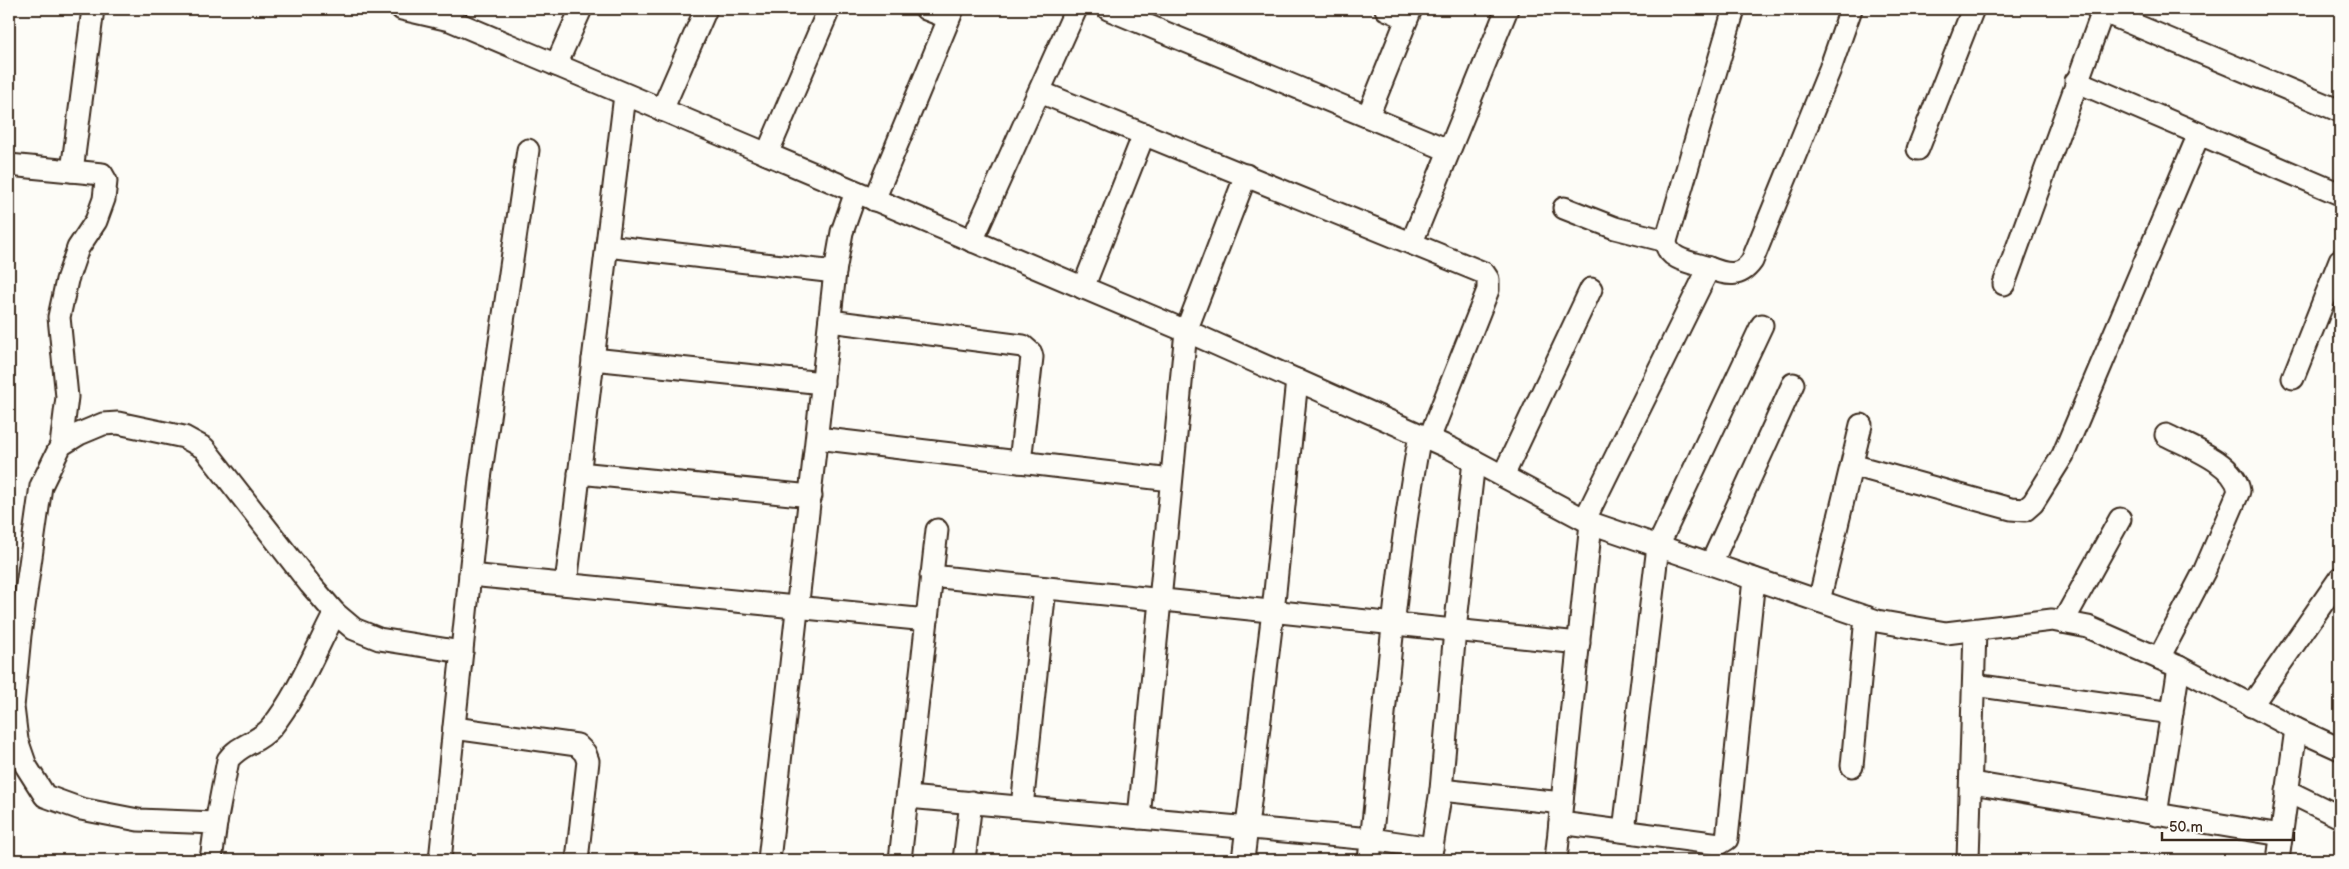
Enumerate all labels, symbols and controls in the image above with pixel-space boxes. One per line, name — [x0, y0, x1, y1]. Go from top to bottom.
scale bar — [2162, 809, 2294, 841]
text: 50 m — [2169, 818, 2203, 837]

